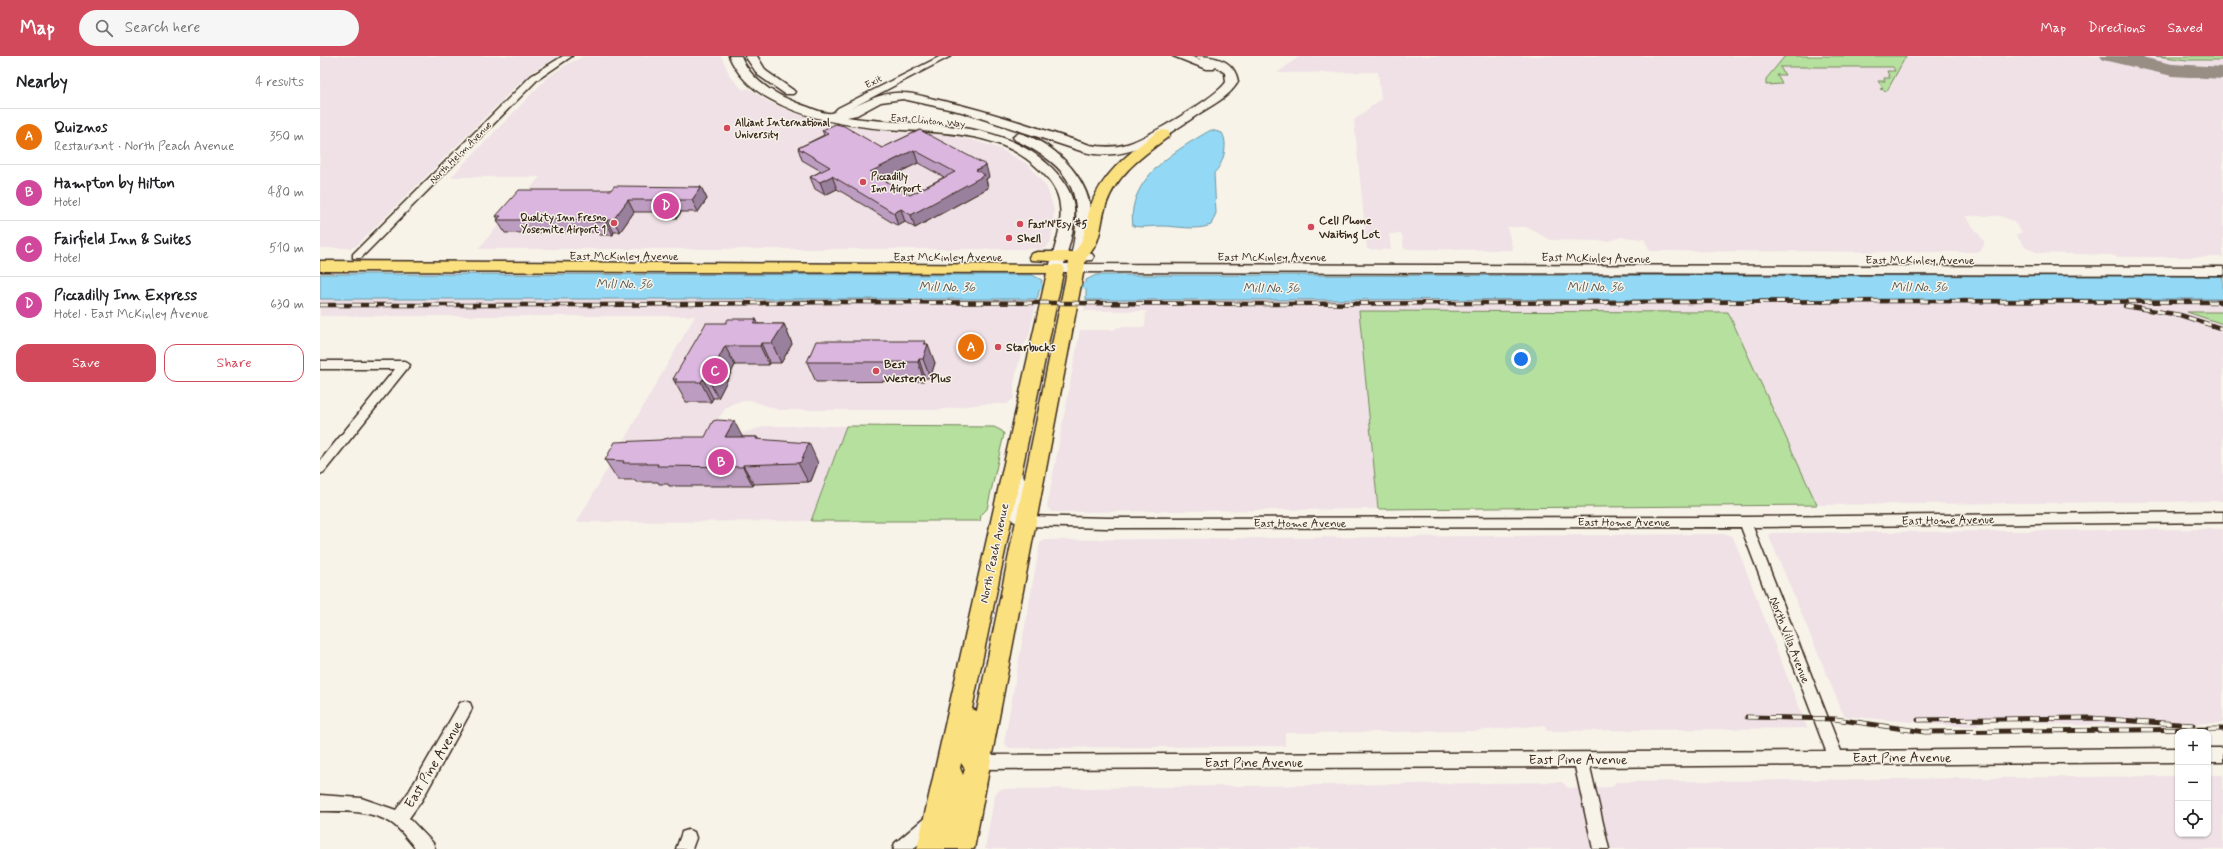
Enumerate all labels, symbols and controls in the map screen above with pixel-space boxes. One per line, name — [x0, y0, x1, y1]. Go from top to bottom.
search box — [79, 10, 359, 46]
text: Map — [20, 16, 55, 41]
icon: search — [93, 17, 115, 39]
text: Search here — [125, 18, 200, 38]
text: Map — [2040, 19, 2066, 37]
text: Directions — [2088, 19, 2146, 37]
text: Saved — [2168, 19, 2203, 37]
text: Nearby — [16, 71, 68, 93]
street label: Exit — [863, 72, 885, 92]
text: 4 results — [255, 74, 304, 91]
street label: East Clinton Way — [890, 112, 966, 131]
place label: Alliant International University — [735, 117, 830, 142]
text: Quiznos — [54, 118, 108, 138]
street label: North Helm Avenue — [427, 119, 495, 187]
marker: Alliant International University — [722, 123, 732, 133]
text: A — [25, 128, 33, 145]
text: 350 m — [270, 128, 304, 145]
text: Restaurant · North Peach Avenue — [54, 138, 234, 155]
place label: Piccadilly Inn Airport — [871, 170, 923, 196]
text: Hampton by Hilton — [54, 174, 175, 194]
marker: Piccadilly Inn Airport — [858, 177, 868, 187]
text: B — [25, 184, 33, 201]
text: 480 m — [268, 184, 304, 201]
pin: D — [653, 191, 679, 221]
text: Hotel — [54, 194, 80, 211]
place label: Quality Inn Fresno Yosemite Airport 1 — [520, 212, 606, 237]
place label: Cell Phone Waiting Lot — [1318, 213, 1381, 244]
place label: Fast'N'Esy #5 — [1028, 217, 1087, 232]
marker: Quality Inn Fresno Yosemite Airport 1 — [609, 218, 619, 228]
marker: Fast'N'Esy #5 — [1015, 219, 1025, 229]
marker: Cell Phone Waiting Lot — [1306, 222, 1316, 232]
text: Fairfield Inn & Suites — [54, 230, 191, 250]
place label: Shell — [1017, 231, 1041, 247]
marker: Shell — [1004, 233, 1014, 243]
text: C — [24, 240, 34, 257]
text: 510 m — [269, 240, 304, 257]
street label: East McKinley Avenue — [569, 249, 679, 265]
text: Hotel — [54, 250, 80, 267]
street label: East McKinley Avenue — [893, 250, 1003, 266]
street label: East McKinley Avenue — [1217, 250, 1327, 266]
street label: East McKinley Avenue — [1541, 250, 1651, 268]
street label: East McKinley Avenue — [1865, 253, 1975, 269]
water label: Mill No. 36 — [596, 276, 653, 293]
water label: Mill No. 36 — [918, 279, 976, 297]
water label: Mill No. 36 — [1567, 279, 1624, 296]
water label: Mill No. 36 — [1891, 279, 1948, 296]
water label: Mill No. 36 — [1243, 280, 1300, 297]
text: Piccadilly Inn Express — [54, 286, 197, 306]
text: D — [25, 296, 33, 313]
text: 630 m — [270, 296, 304, 313]
text: Hotel · East McKinley Avenue — [54, 306, 209, 323]
pin: A — [958, 332, 984, 362]
place label: Starbucks — [1006, 340, 1056, 356]
marker: Starbucks — [993, 342, 1003, 352]
button: Save — [16, 344, 156, 382]
button: Share — [164, 344, 304, 382]
your location — [1511, 349, 1531, 369]
pin: C — [702, 356, 728, 386]
place label: Best Western Plus — [883, 357, 952, 387]
marker: Best Western Plus — [871, 366, 881, 376]
pin: B — [708, 447, 734, 477]
street label: North Peach Avenue — [977, 502, 1013, 605]
street label: East Home Avenue — [1901, 512, 1995, 530]
street label: East Home Avenue — [1577, 515, 1671, 531]
street label: East Home Avenue — [1253, 516, 1347, 532]
street label: North Villa Avenue — [1765, 595, 1813, 686]
street label: East Pine Avenue — [401, 717, 467, 812]
map controls — [2175, 729, 2211, 837]
button: + — [2175, 729, 2211, 765]
street label: East Pine Avenue — [1852, 749, 1952, 767]
street label: East Pine Avenue — [1528, 751, 1628, 769]
street label: East Pine Avenue — [1204, 754, 1304, 772]
button: − — [2175, 765, 2211, 801]
button: locate — [2175, 801, 2211, 837]

